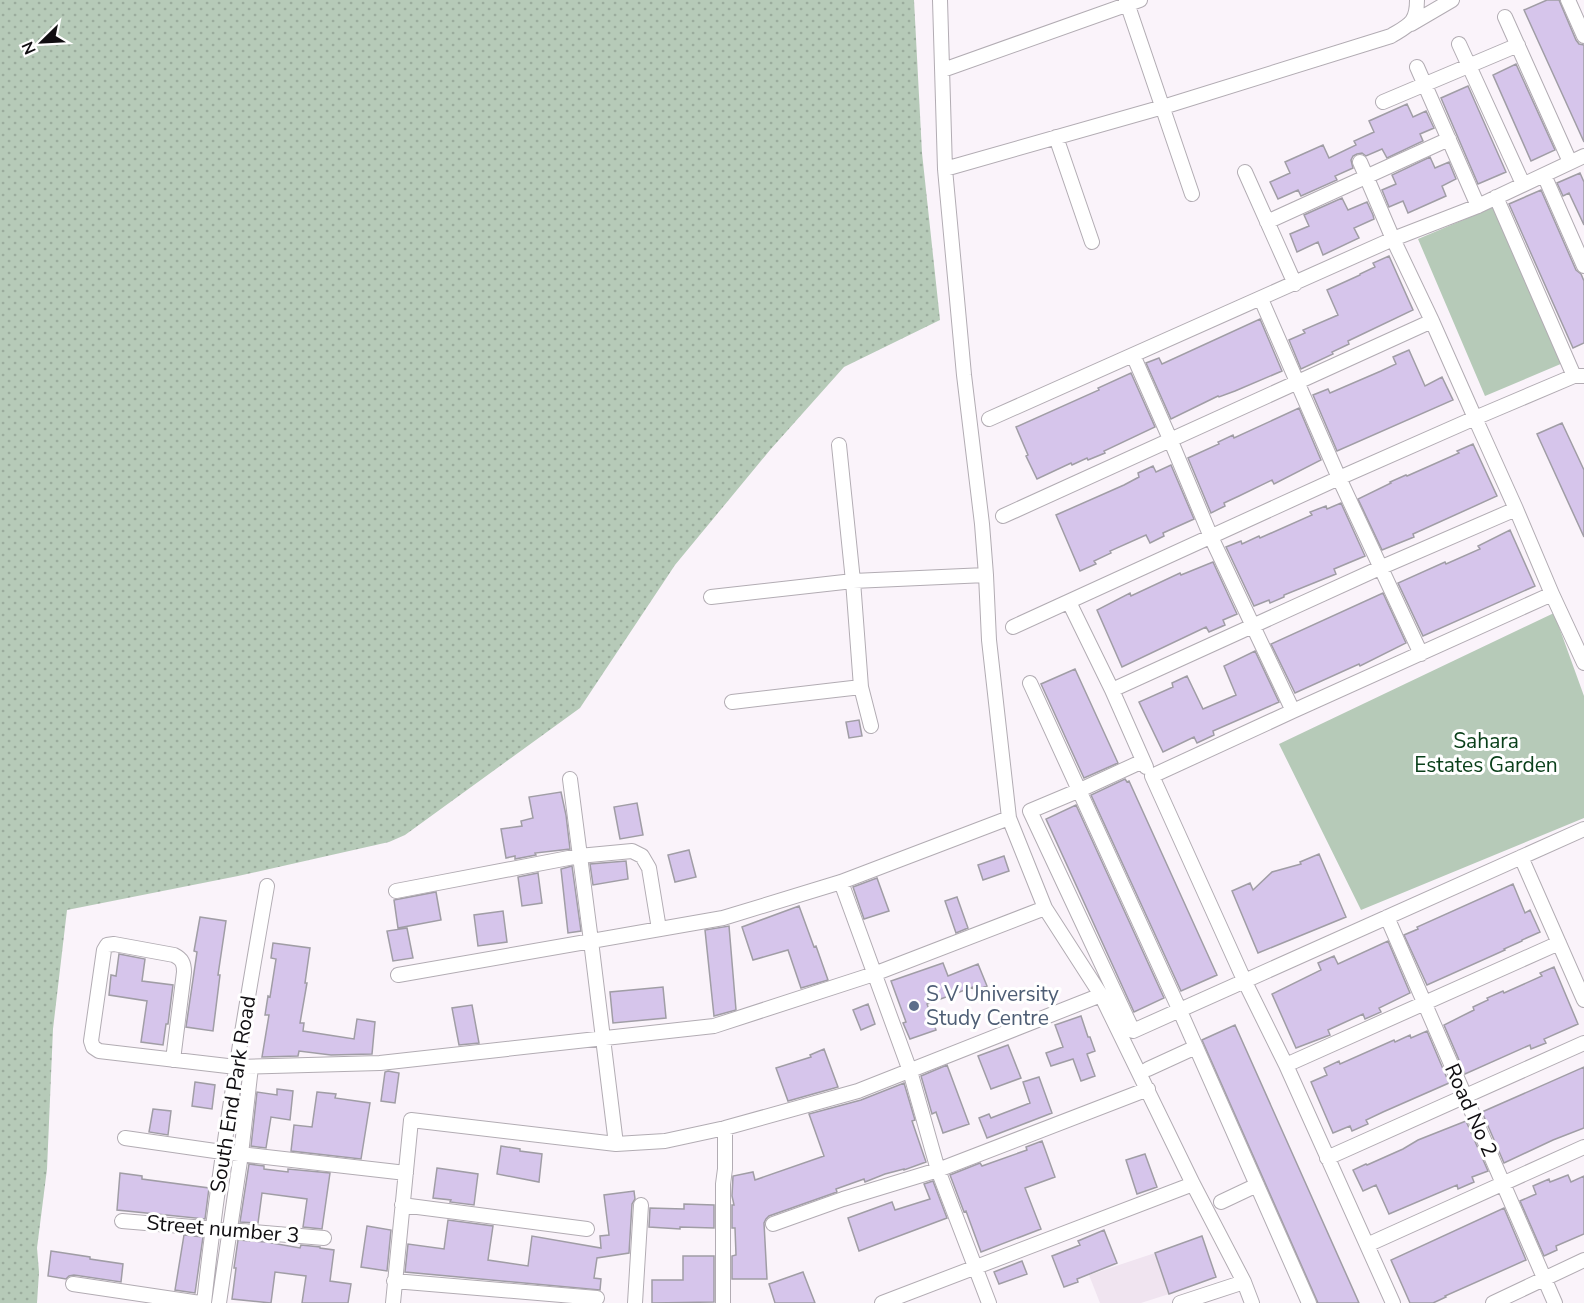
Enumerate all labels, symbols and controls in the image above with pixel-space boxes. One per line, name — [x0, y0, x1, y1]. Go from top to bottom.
north arrow — [12, 12, 72, 72]
text: N — [17, 38, 42, 58]
park label: Sahara Estates Garden — [1414, 727, 1558, 779]
place label: S V University Study Centre — [926, 980, 1059, 1032]
street label: South End Park Road — [204, 994, 262, 1194]
marker: S V University Study Centre — [907, 999, 921, 1013]
street label: Road No 2 — [1438, 1059, 1504, 1161]
street label: Street number 3 — [145, 1208, 301, 1250]

